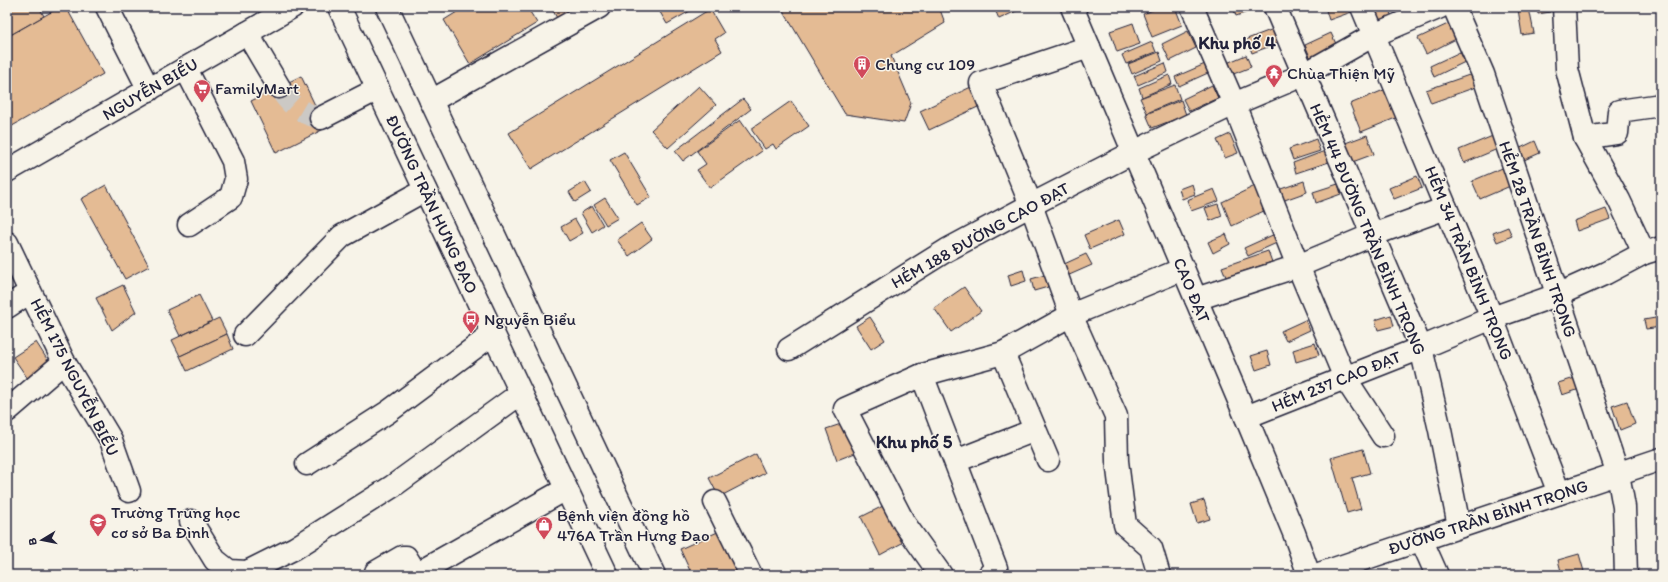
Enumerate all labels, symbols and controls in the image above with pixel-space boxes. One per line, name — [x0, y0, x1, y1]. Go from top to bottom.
district label: Khu phố 4 — [1198, 32, 1276, 54]
street label: NGUYỄN BIỂU — [99, 54, 201, 124]
building icon: Chung cư 109 — [852, 54, 872, 79]
place label: Chung cư 109 — [875, 54, 975, 74]
temple icon: Chùa Thiện Mỹ — [1264, 63, 1284, 88]
place label: Chùa Thiện Mỹ — [1287, 63, 1395, 83]
supermarket icon: FamilyMart — [192, 78, 212, 103]
place label: FamilyMart — [215, 78, 300, 98]
street label: HẺM 44 ĐƯỜNG TRẦN BÌNH TRỌNG — [1306, 100, 1430, 358]
street label: ĐƯỜNG TRẦN HƯNG ĐẠO — [382, 111, 482, 297]
street label: HẺM 28 TRẦN BÌNH TRỌNG — [1495, 138, 1581, 340]
street label: HẺM 34 TRẦN BÌNH TRỌNG — [1421, 163, 1517, 363]
street label: HẺM 188 ĐƯỜNG CAO ĐẠT — [887, 177, 1073, 292]
street label: CAO ĐẠT — [1169, 254, 1215, 326]
street label: HẺM 175 NGUYỄN BIỂU — [27, 295, 123, 459]
bus stop icon: Nguyễn Biểu — [461, 309, 481, 334]
place label: Nguyễn Biểu — [484, 309, 577, 329]
street label: HẺM 237 CAO ĐẠT — [1268, 346, 1404, 416]
district label: Khu phố 5 — [876, 431, 953, 453]
street label: ĐƯỜNG TRẦN BÌNH TRỌNG — [1386, 475, 1590, 559]
place label: Trường Trung học cơ sở Ba Đình — [111, 502, 240, 542]
place label: Bệnh viện đồng hồ 476A Trần Hưng Đạo — [557, 505, 710, 545]
school or university icon: Trường Trung học cơ sở Ba Đình — [88, 512, 108, 537]
shop icon: Bệnh viện đồng hồ 476A Trần Hưng Đạo — [534, 515, 554, 540]
north arrow — [22, 520, 62, 560]
text: B — [26, 537, 40, 546]

